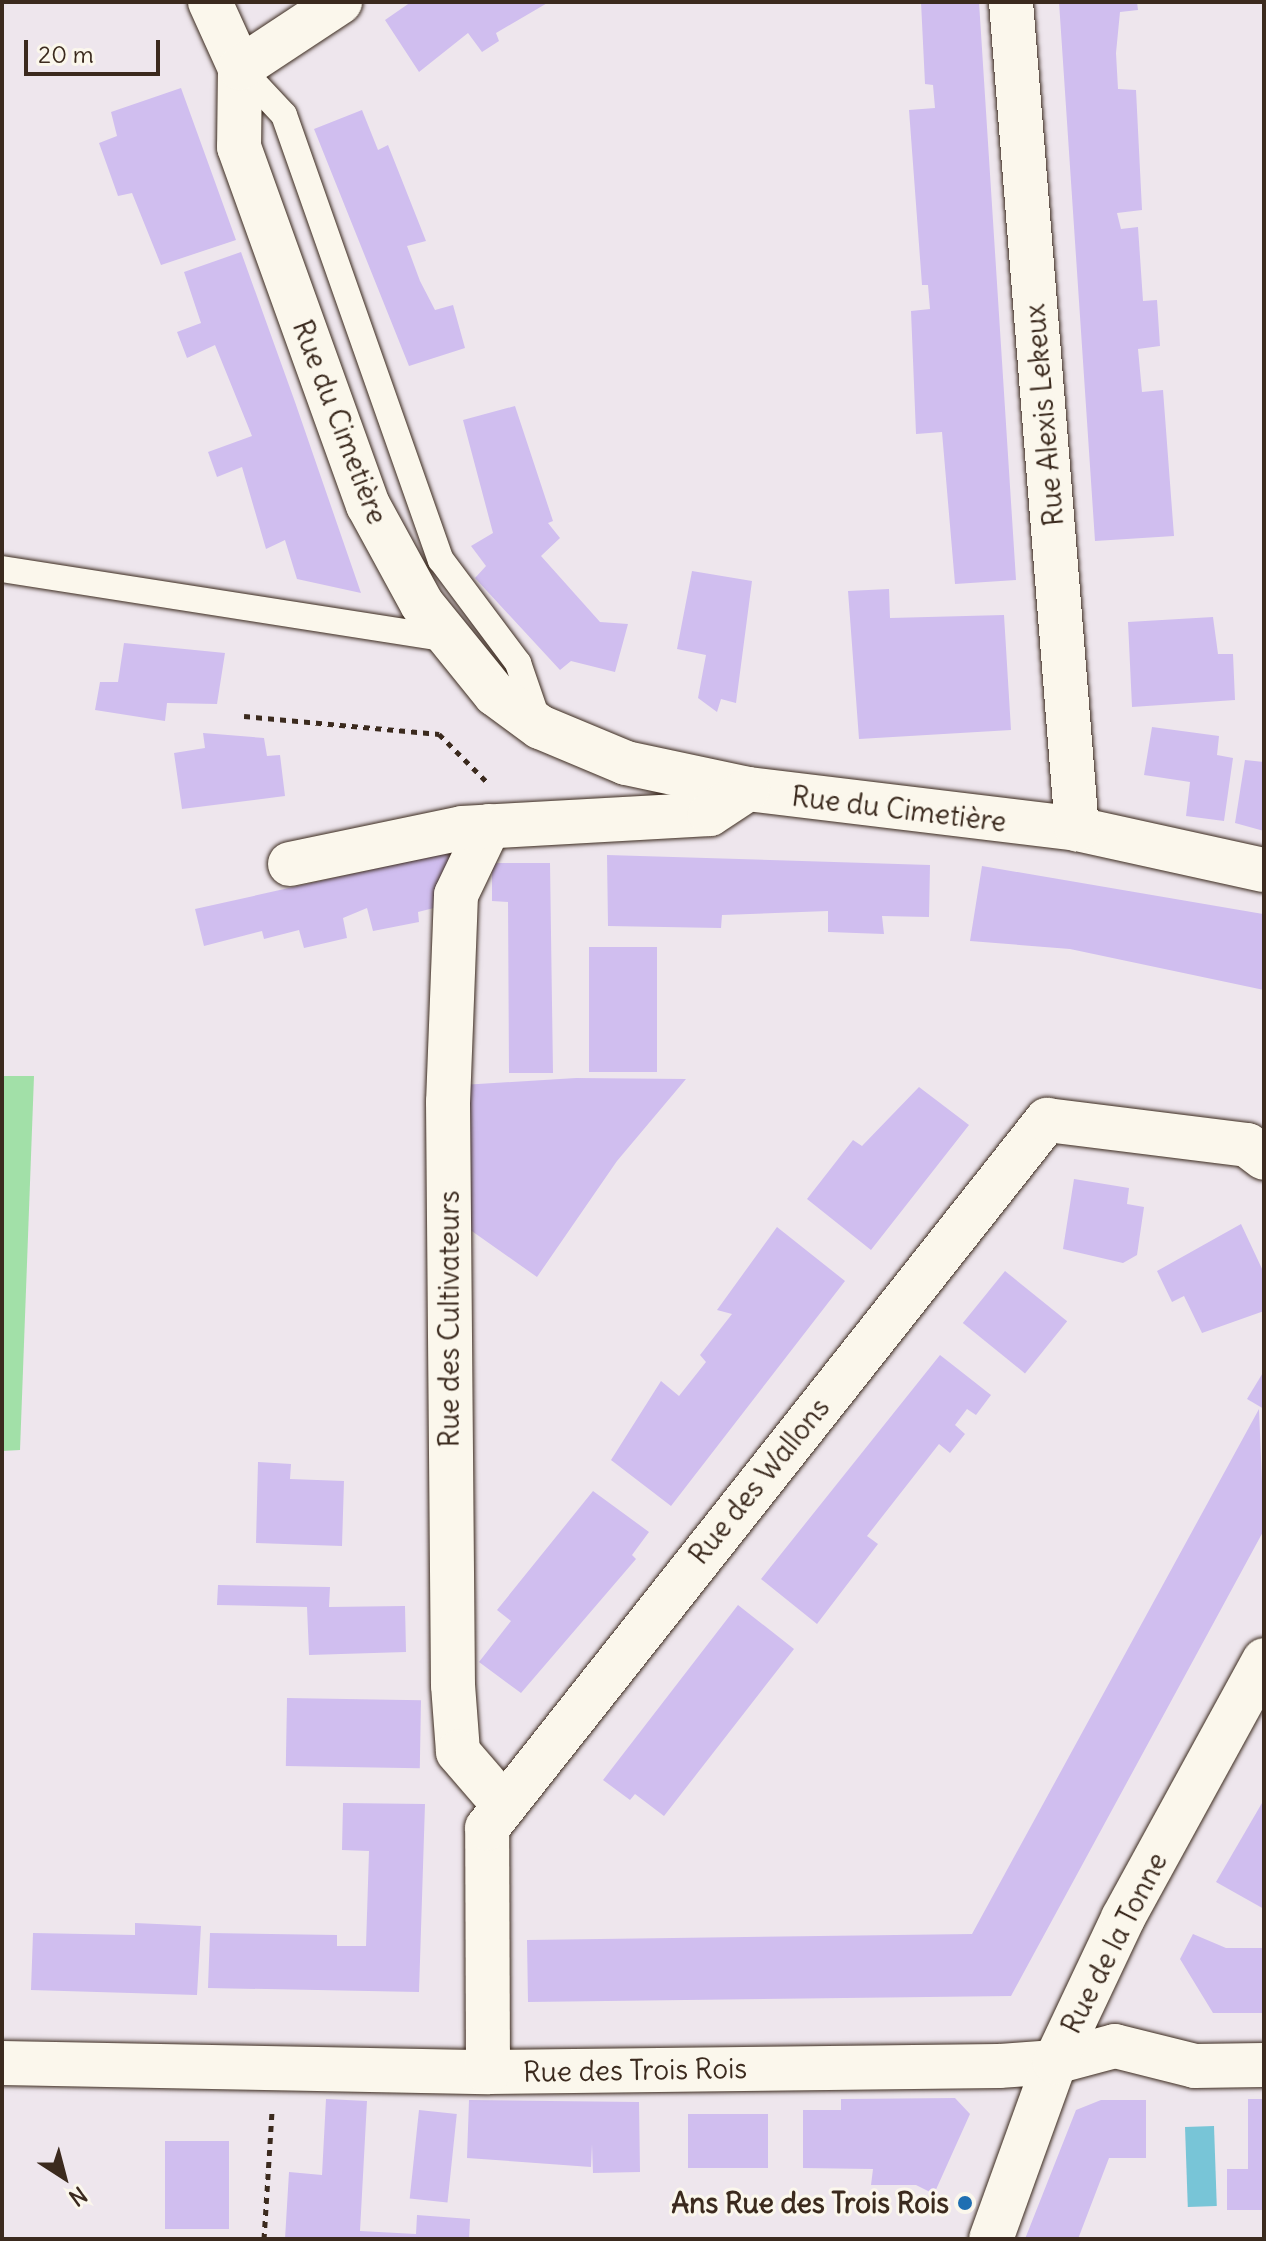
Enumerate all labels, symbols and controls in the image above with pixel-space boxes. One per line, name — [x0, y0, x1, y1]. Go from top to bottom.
scale bar — [28, 24, 164, 74]
text: 20 m — [38, 39, 94, 69]
street label: Rue Alexis Lekeux — [1018, 302, 1070, 528]
street label: Rue du Cimetière — [286, 315, 394, 529]
street label: Rue du Cimetière — [790, 779, 1008, 839]
street label: Rue des Cultivateurs — [432, 1191, 466, 1447]
street label: Rue des Wallons — [682, 1391, 836, 1571]
street label: Rue de la Tonne — [1054, 1847, 1174, 2039]
street label: Rue des Trois Rois — [523, 2051, 747, 2089]
north arrow — [24, 2137, 104, 2217]
text: N — [64, 2181, 92, 2212]
place label: Ans Rue des Trois Rois — [671, 2186, 949, 2220]
marker: Ans Rue des Trois Rois — [956, 2194, 974, 2212]

